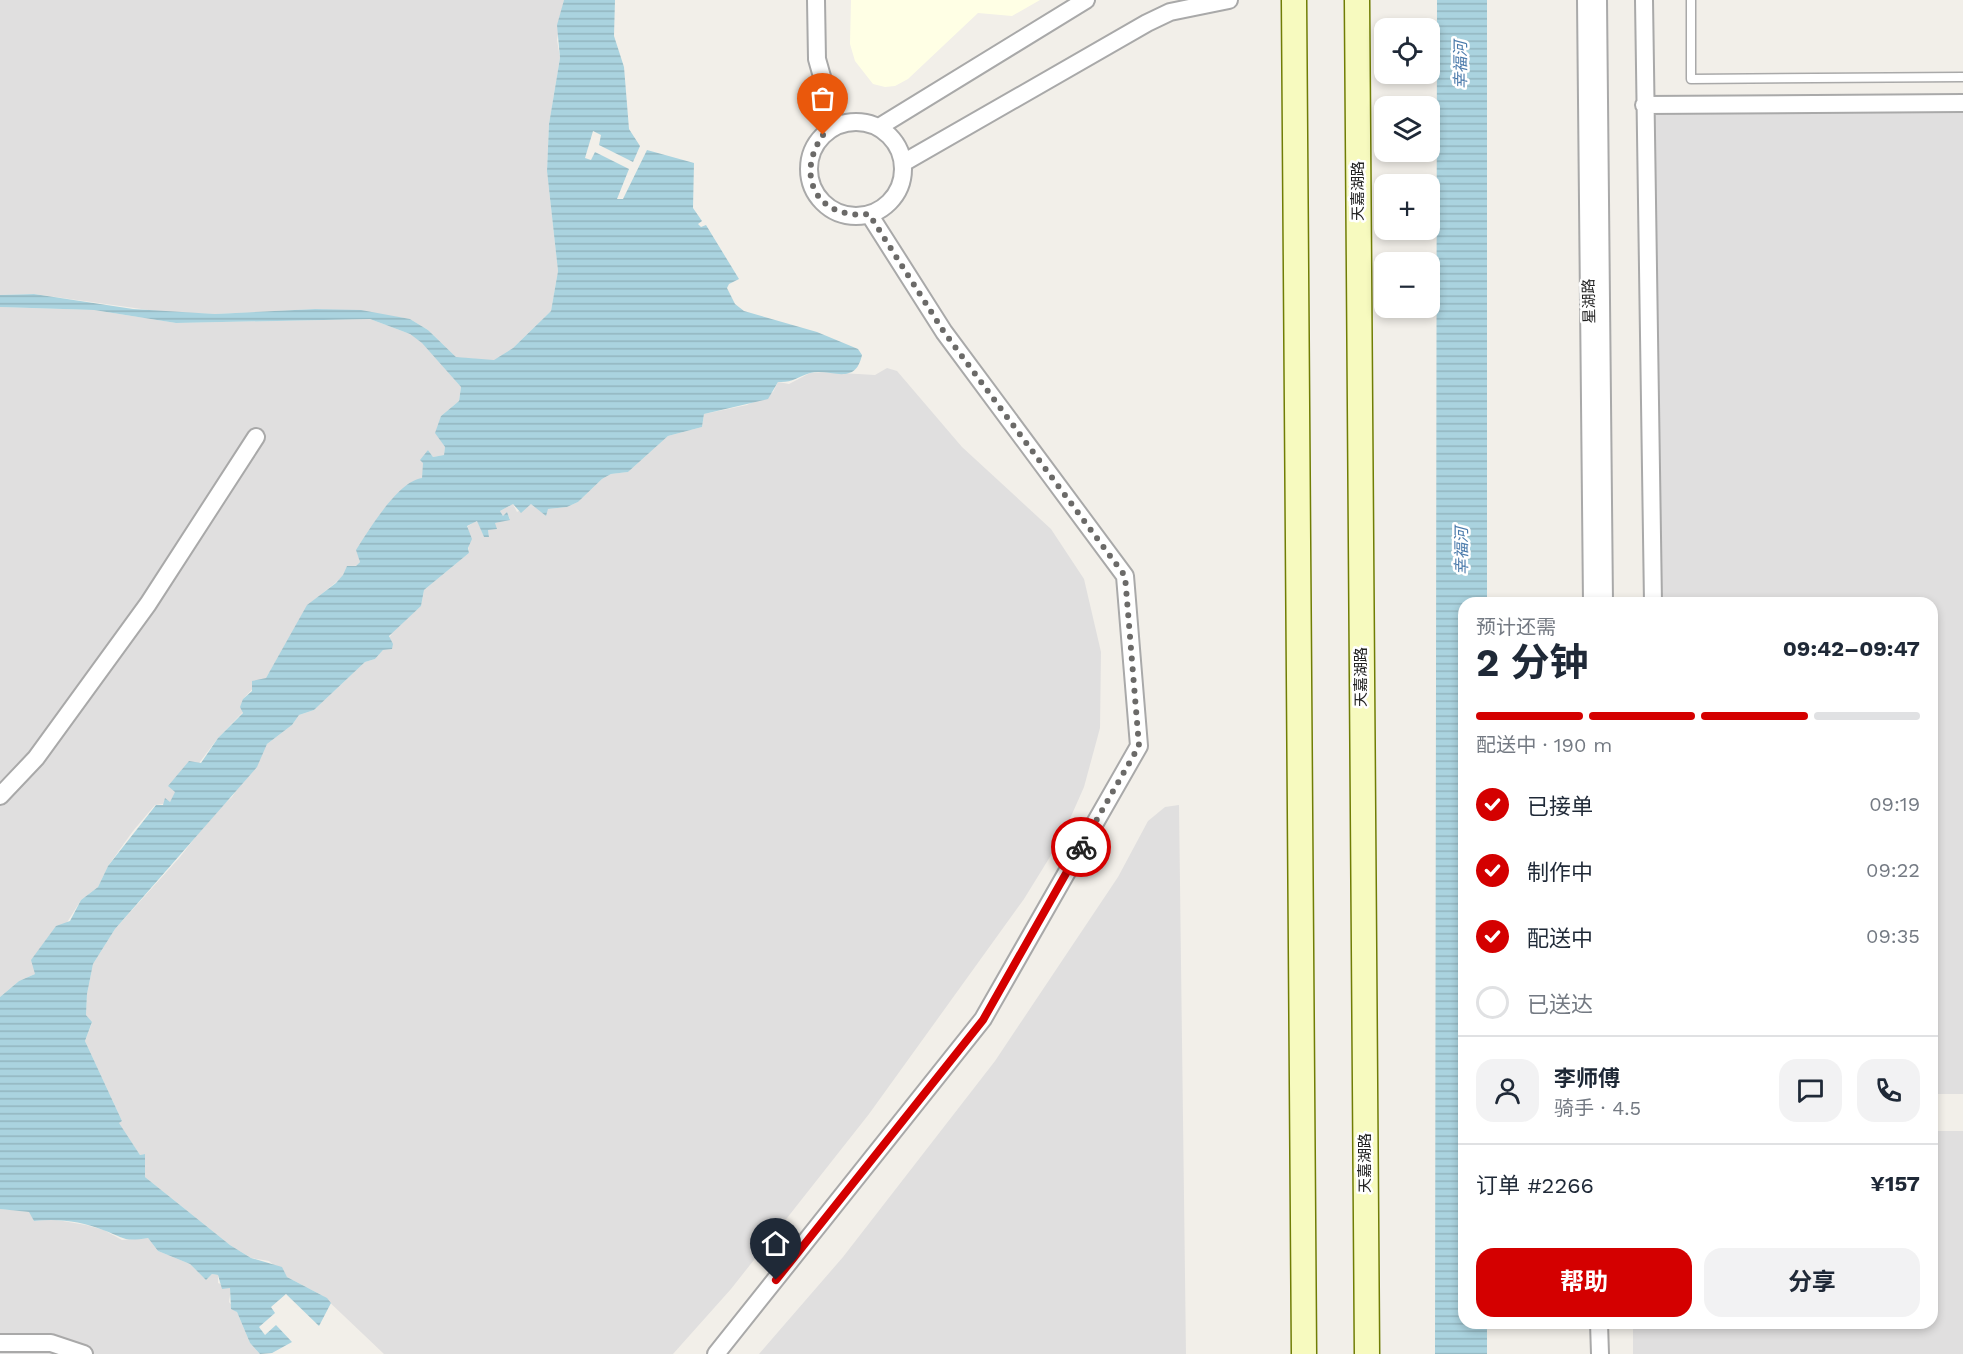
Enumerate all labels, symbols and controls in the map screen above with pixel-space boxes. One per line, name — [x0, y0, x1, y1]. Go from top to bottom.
map controls — [1374, 18, 1440, 318]
button: locate — [1374, 18, 1440, 84]
water label: 幸福河 — [1451, 38, 1470, 89]
pin — [797, 73, 848, 135]
icon: bag — [806, 82, 839, 115]
button: layers — [1374, 96, 1440, 162]
street label: 天嘉湖路 — [1349, 161, 1367, 221]
button: + — [1374, 174, 1440, 240]
button: − — [1374, 252, 1440, 318]
street label: 星湖路 — [1580, 278, 1598, 324]
water label: 幸福河 — [1452, 524, 1471, 575]
text: 预计还需 — [1476, 615, 1556, 639]
text: 09:42–09:47 — [1783, 636, 1920, 661]
text: 2 分钟 — [1476, 640, 1588, 685]
street label: 天嘉湖路 — [1352, 647, 1370, 707]
text: 配送中 · 190 m — [1476, 733, 1612, 757]
icon: check — [1476, 788, 1509, 821]
text: 09:19 — [1869, 792, 1920, 816]
text: 已接单 — [1527, 794, 1593, 819]
courier — [1051, 817, 1111, 877]
icon: bike — [1065, 831, 1098, 864]
icon: check — [1476, 854, 1509, 887]
text: 09:22 — [1866, 858, 1920, 882]
text: 制作中 — [1527, 860, 1593, 885]
icon: check — [1476, 920, 1509, 953]
text: 09:35 — [1866, 924, 1920, 948]
text: 配送中 — [1527, 926, 1593, 951]
text: 已送达 — [1527, 992, 1593, 1017]
button: person — [1476, 1059, 1539, 1122]
button: chat — [1779, 1059, 1842, 1122]
button: phone — [1857, 1059, 1920, 1122]
text: 李师傅 — [1554, 1066, 1620, 1091]
text: 骑手 · 4.5 — [1554, 1096, 1641, 1120]
street label: 天嘉湖路 — [1356, 1133, 1374, 1193]
text: ¥157 — [1870, 1171, 1920, 1196]
text: 订单 #2266 — [1476, 1173, 1594, 1198]
pin — [750, 1218, 801, 1280]
icon: home — [759, 1227, 792, 1260]
button: 帮助 — [1476, 1248, 1692, 1317]
button: 分享 — [1704, 1248, 1920, 1317]

